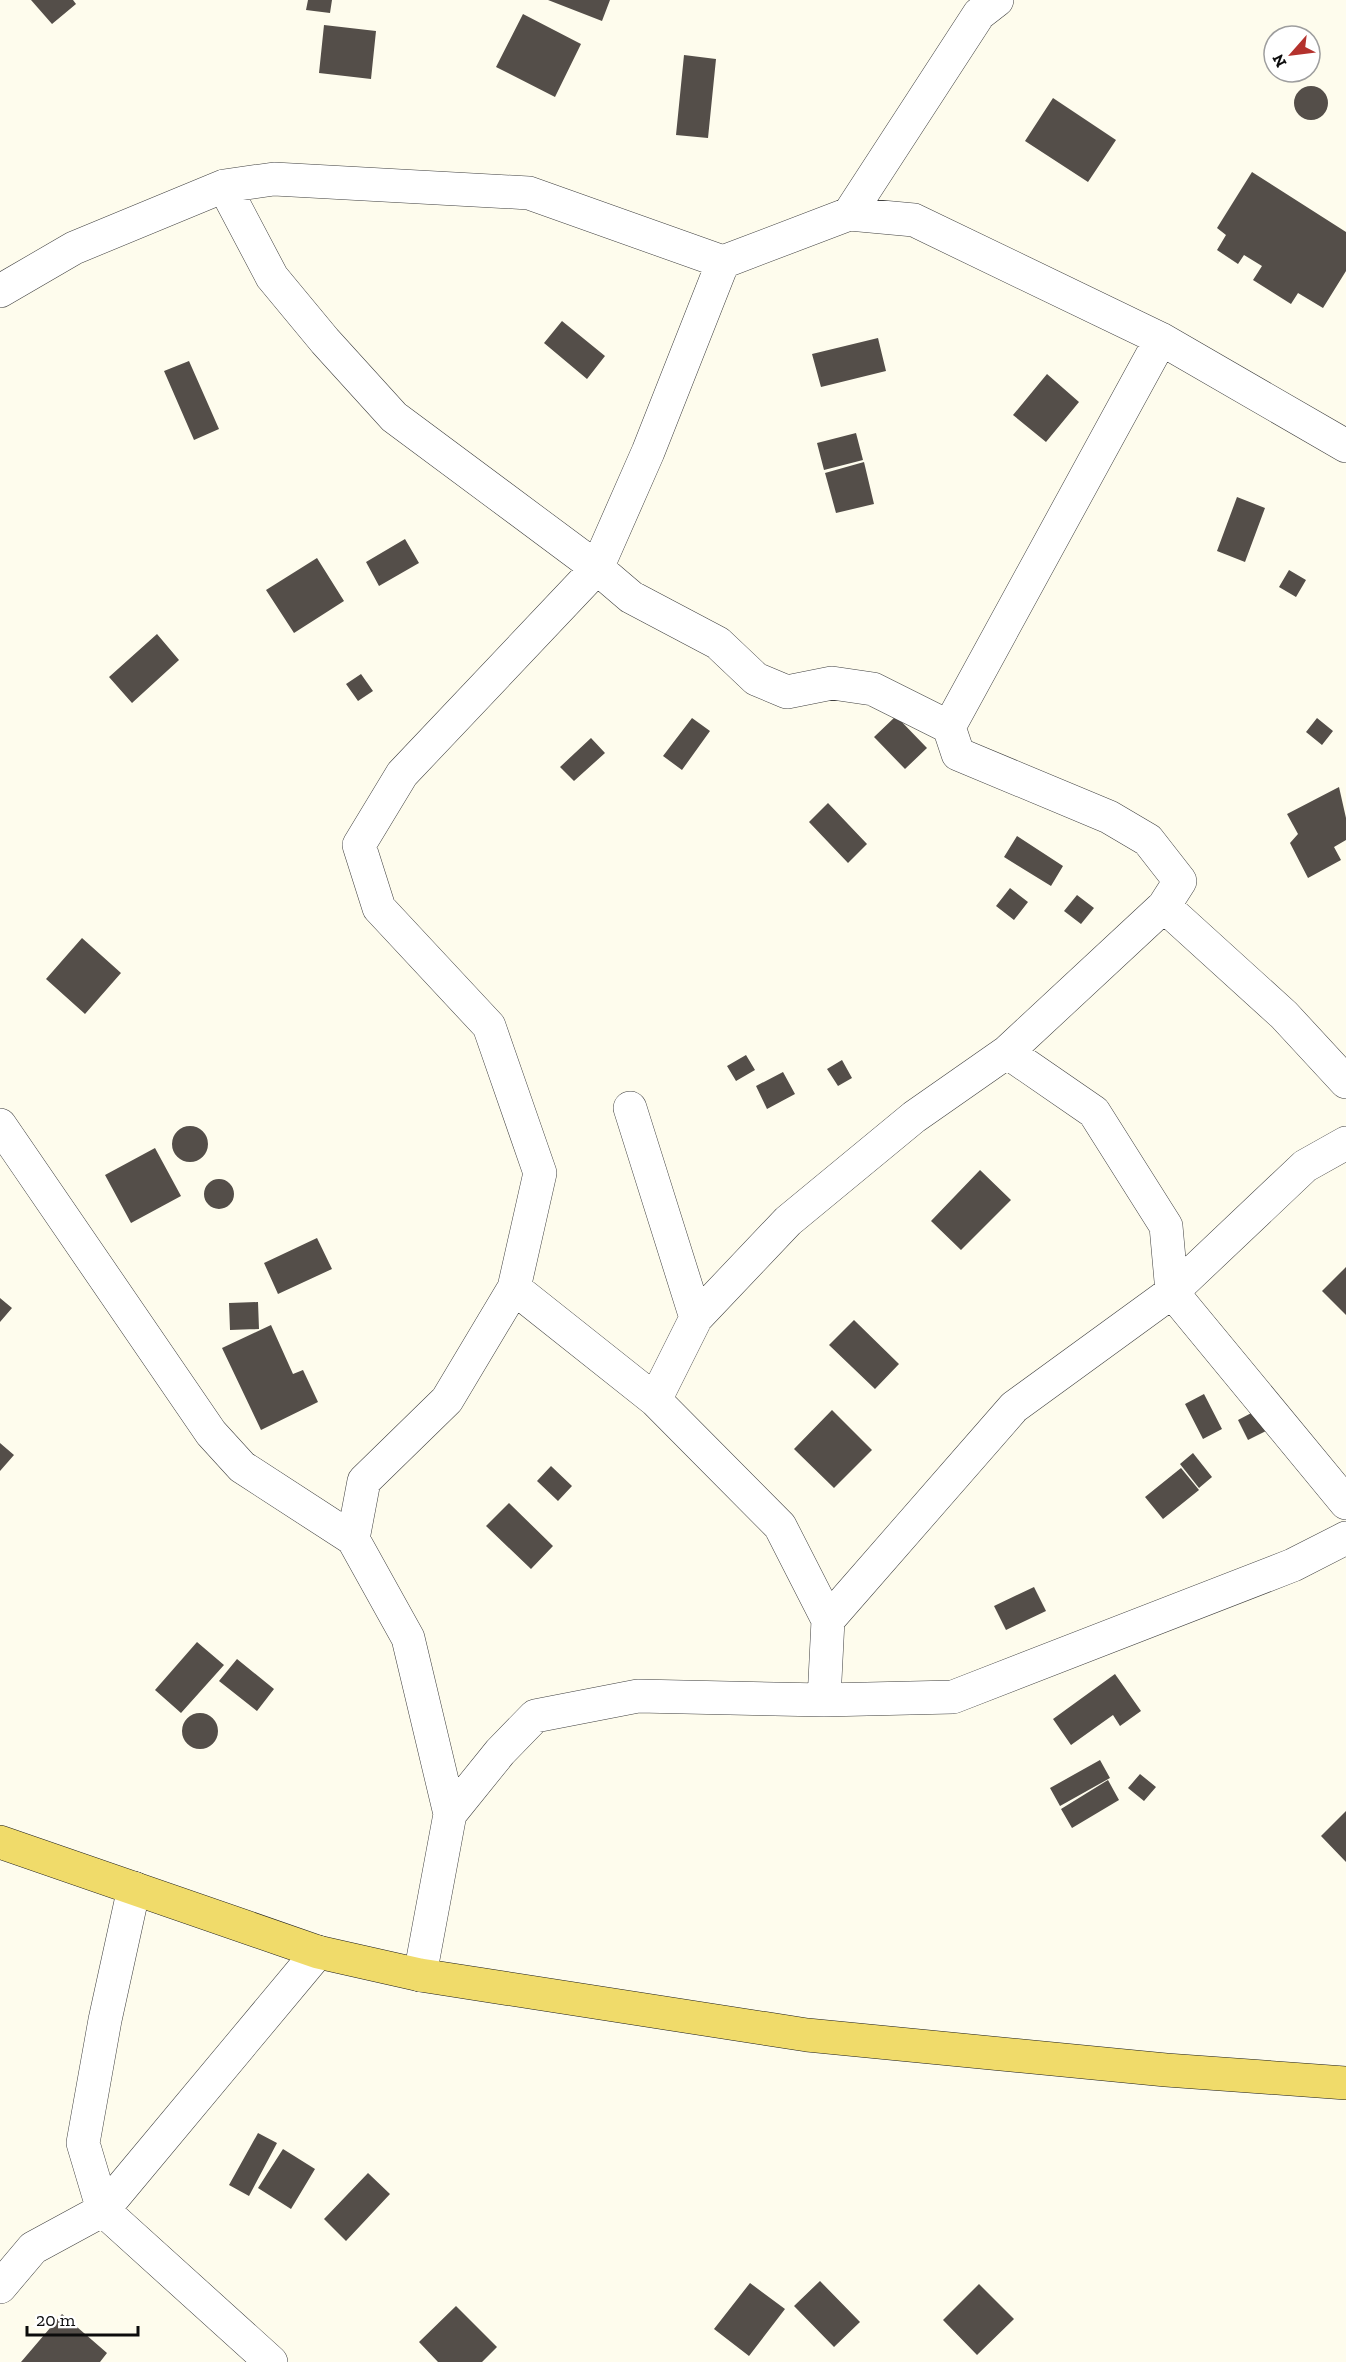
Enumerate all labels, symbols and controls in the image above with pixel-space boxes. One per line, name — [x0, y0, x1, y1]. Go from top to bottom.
north arrow — [1262, 24, 1322, 84]
text: N — [1268, 51, 1290, 71]
scale bar — [27, 2299, 138, 2337]
text: 20 m — [36, 2309, 76, 2331]

